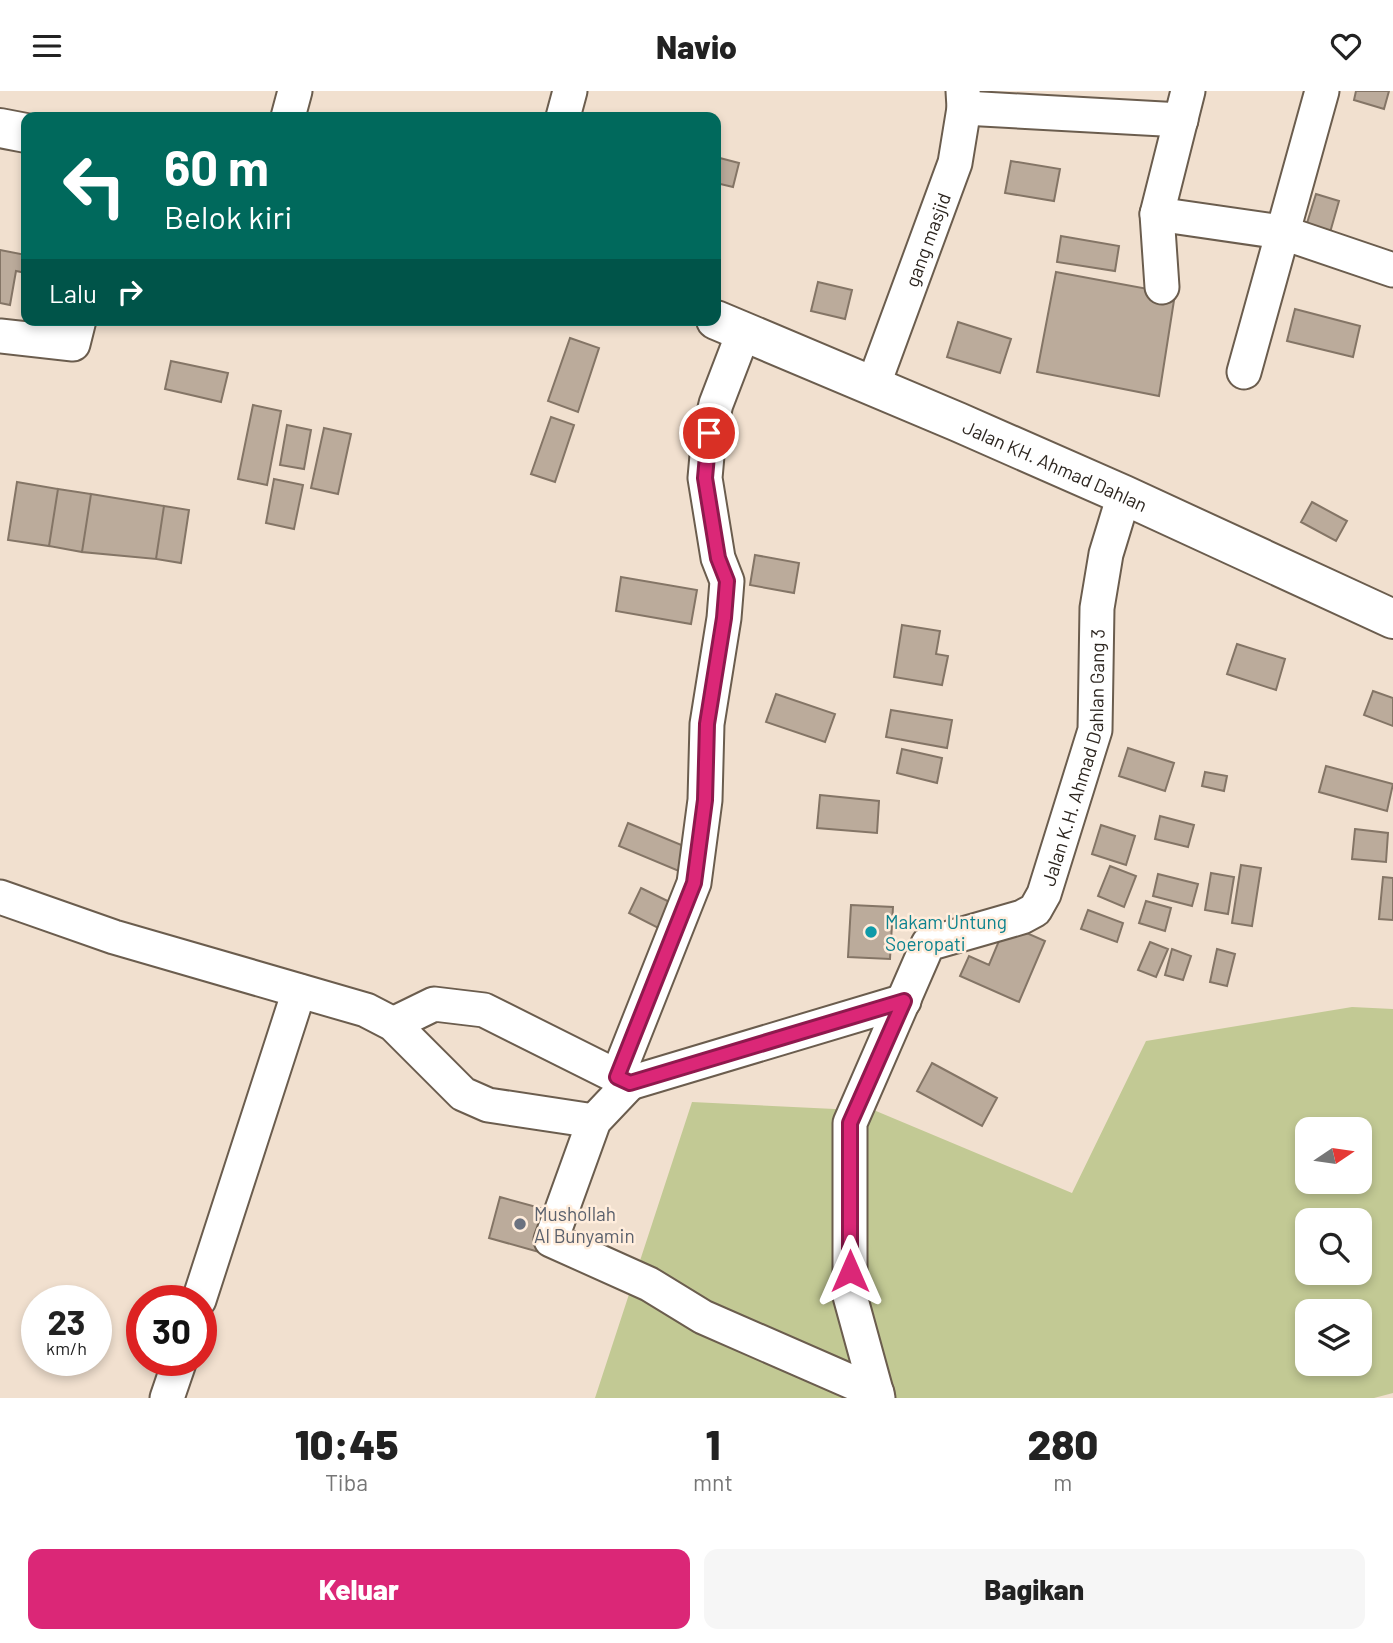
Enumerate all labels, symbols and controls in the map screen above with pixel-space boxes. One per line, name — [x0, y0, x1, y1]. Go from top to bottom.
icon: menu — [28, 27, 66, 65]
text: Navio — [656, 27, 737, 65]
icon: heart — [1327, 27, 1365, 65]
text: 60 m — [164, 137, 269, 196]
icon: left — [49, 140, 140, 231]
street label: gang masjid — [899, 189, 955, 290]
text: Belok kiri — [164, 197, 292, 235]
icon: right — [111, 273, 149, 311]
text: Lalu — [49, 277, 97, 308]
pin — [679, 403, 739, 463]
icon: arrive — [690, 414, 728, 452]
street label: Jalan KH. Ahmad Dahlan — [959, 414, 1151, 516]
street label: Jalan K.H. Ahmad Dahlan Gang 3 — [1036, 629, 1108, 889]
place label: Makam Untung Soeropati — [885, 910, 1007, 955]
marker: Makam Untung Soeropati — [863, 924, 879, 940]
north arrow — [1295, 1117, 1372, 1193]
map controls — [1295, 1117, 1372, 1376]
place label: Mushollah Al Bunyamin — [534, 1202, 635, 1247]
button: search — [1295, 1208, 1372, 1285]
marker: Mushollah Al Bunyamin — [512, 1216, 528, 1232]
position arrow — [813, 1234, 887, 1308]
speed limit sign: 30 — [126, 1285, 217, 1376]
button: layers — [1295, 1299, 1372, 1376]
text: 23 — [47, 1300, 86, 1342]
text: km/h — [46, 1337, 87, 1359]
text: 10:45 — [295, 1418, 398, 1468]
text: 1 — [705, 1418, 720, 1468]
text: 280 — [1027, 1418, 1098, 1468]
text: Tiba — [325, 1468, 368, 1496]
text: mnt — [693, 1468, 733, 1496]
text: m — [1053, 1468, 1072, 1496]
button: Keluar — [28, 1549, 690, 1629]
button: Bagikan — [704, 1549, 1365, 1629]

